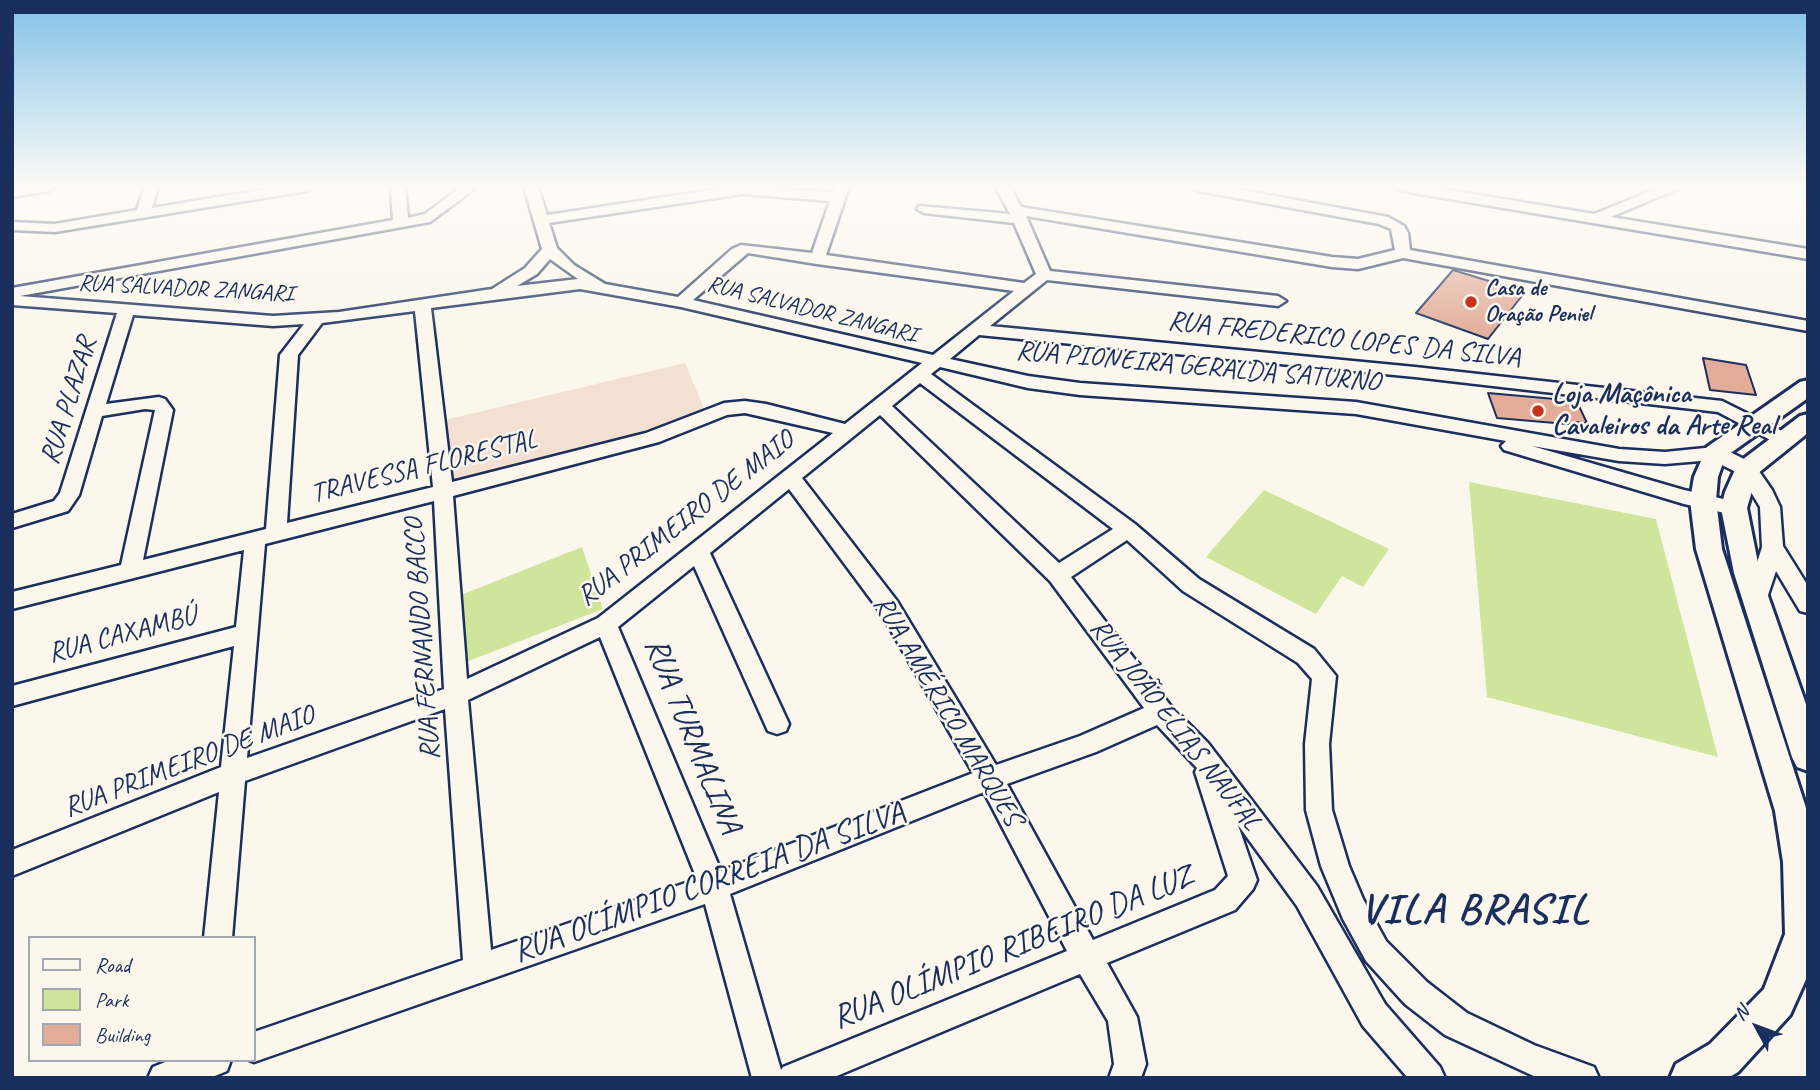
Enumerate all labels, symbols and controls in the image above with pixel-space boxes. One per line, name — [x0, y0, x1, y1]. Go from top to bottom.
street label: RUA SALVADOR ZANGARI — [78, 270, 294, 308]
street label: RUA SALVADOR ZANGARI — [704, 271, 920, 349]
place label: Casa de Oração Peniel — [1485, 275, 1592, 329]
marker: Casa de Oração Peniel — [1463, 294, 1479, 310]
street label: RUA FREDERICO LOPES DA SILVA — [1166, 305, 1522, 375]
street label: RUA PLAZAR — [34, 333, 104, 469]
street label: RUA PIONEIRA GERALDA SATURNO — [1015, 334, 1381, 400]
place label: Loja Maçônica Cavaleiros da Arte Real — [1552, 378, 1775, 444]
marker: Loja Maçônica Cavaleiros da Arte Real — [1530, 403, 1546, 419]
street label: TRAVESSA FLORESTAL — [308, 423, 540, 511]
street label: RUA PRIMEIRO DE MAIO — [571, 424, 801, 614]
street label: RUA FERNANDO BACCO — [398, 517, 448, 761]
street label: RUA AMÉRICO MARQUES — [865, 590, 1029, 832]
street label: RUA CAXAMBÚ — [44, 599, 200, 671]
street label: RUA JOÃO ELIAS NAUFAL — [1082, 613, 1268, 837]
street label: RUA TURMALINA — [635, 632, 749, 840]
street label: RUA PRIMEIRO DE MAIO — [59, 699, 319, 825]
street label: RUA OLÍMPIO CORREIA DA SILVA — [508, 794, 910, 972]
street label: RUA OLÍMPIO RIBEIRO DA LUZ — [827, 857, 1199, 1039]
district label: VILA BRASIL — [1362, 886, 1588, 936]
legend — [28, 936, 256, 1062]
text: Road — [95, 952, 130, 978]
text: Park — [95, 987, 128, 1013]
north arrow — [1722, 992, 1792, 1062]
text: N — [1728, 1001, 1754, 1026]
text: Building — [95, 1022, 150, 1048]

